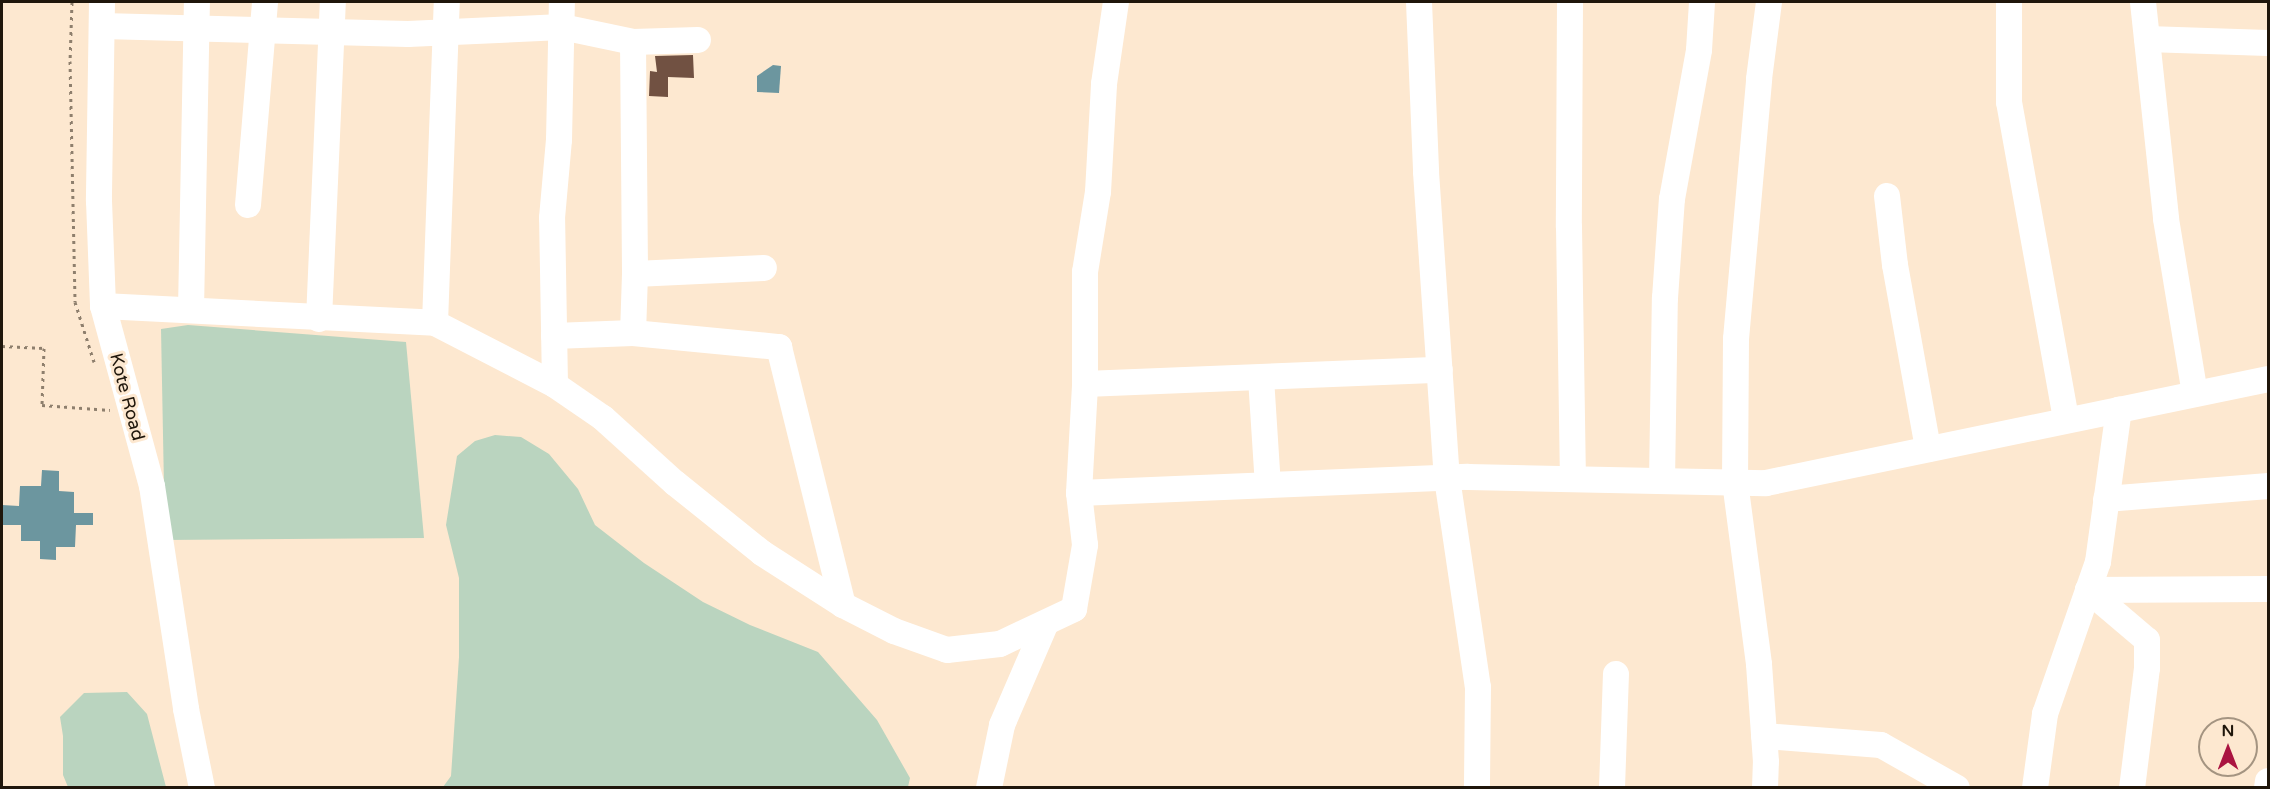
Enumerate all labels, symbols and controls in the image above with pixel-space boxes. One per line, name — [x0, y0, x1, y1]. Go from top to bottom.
street label: Kote Road — [105, 351, 149, 443]
north arrow — [2198, 717, 2258, 777]
text: N — [2222, 721, 2234, 741]

